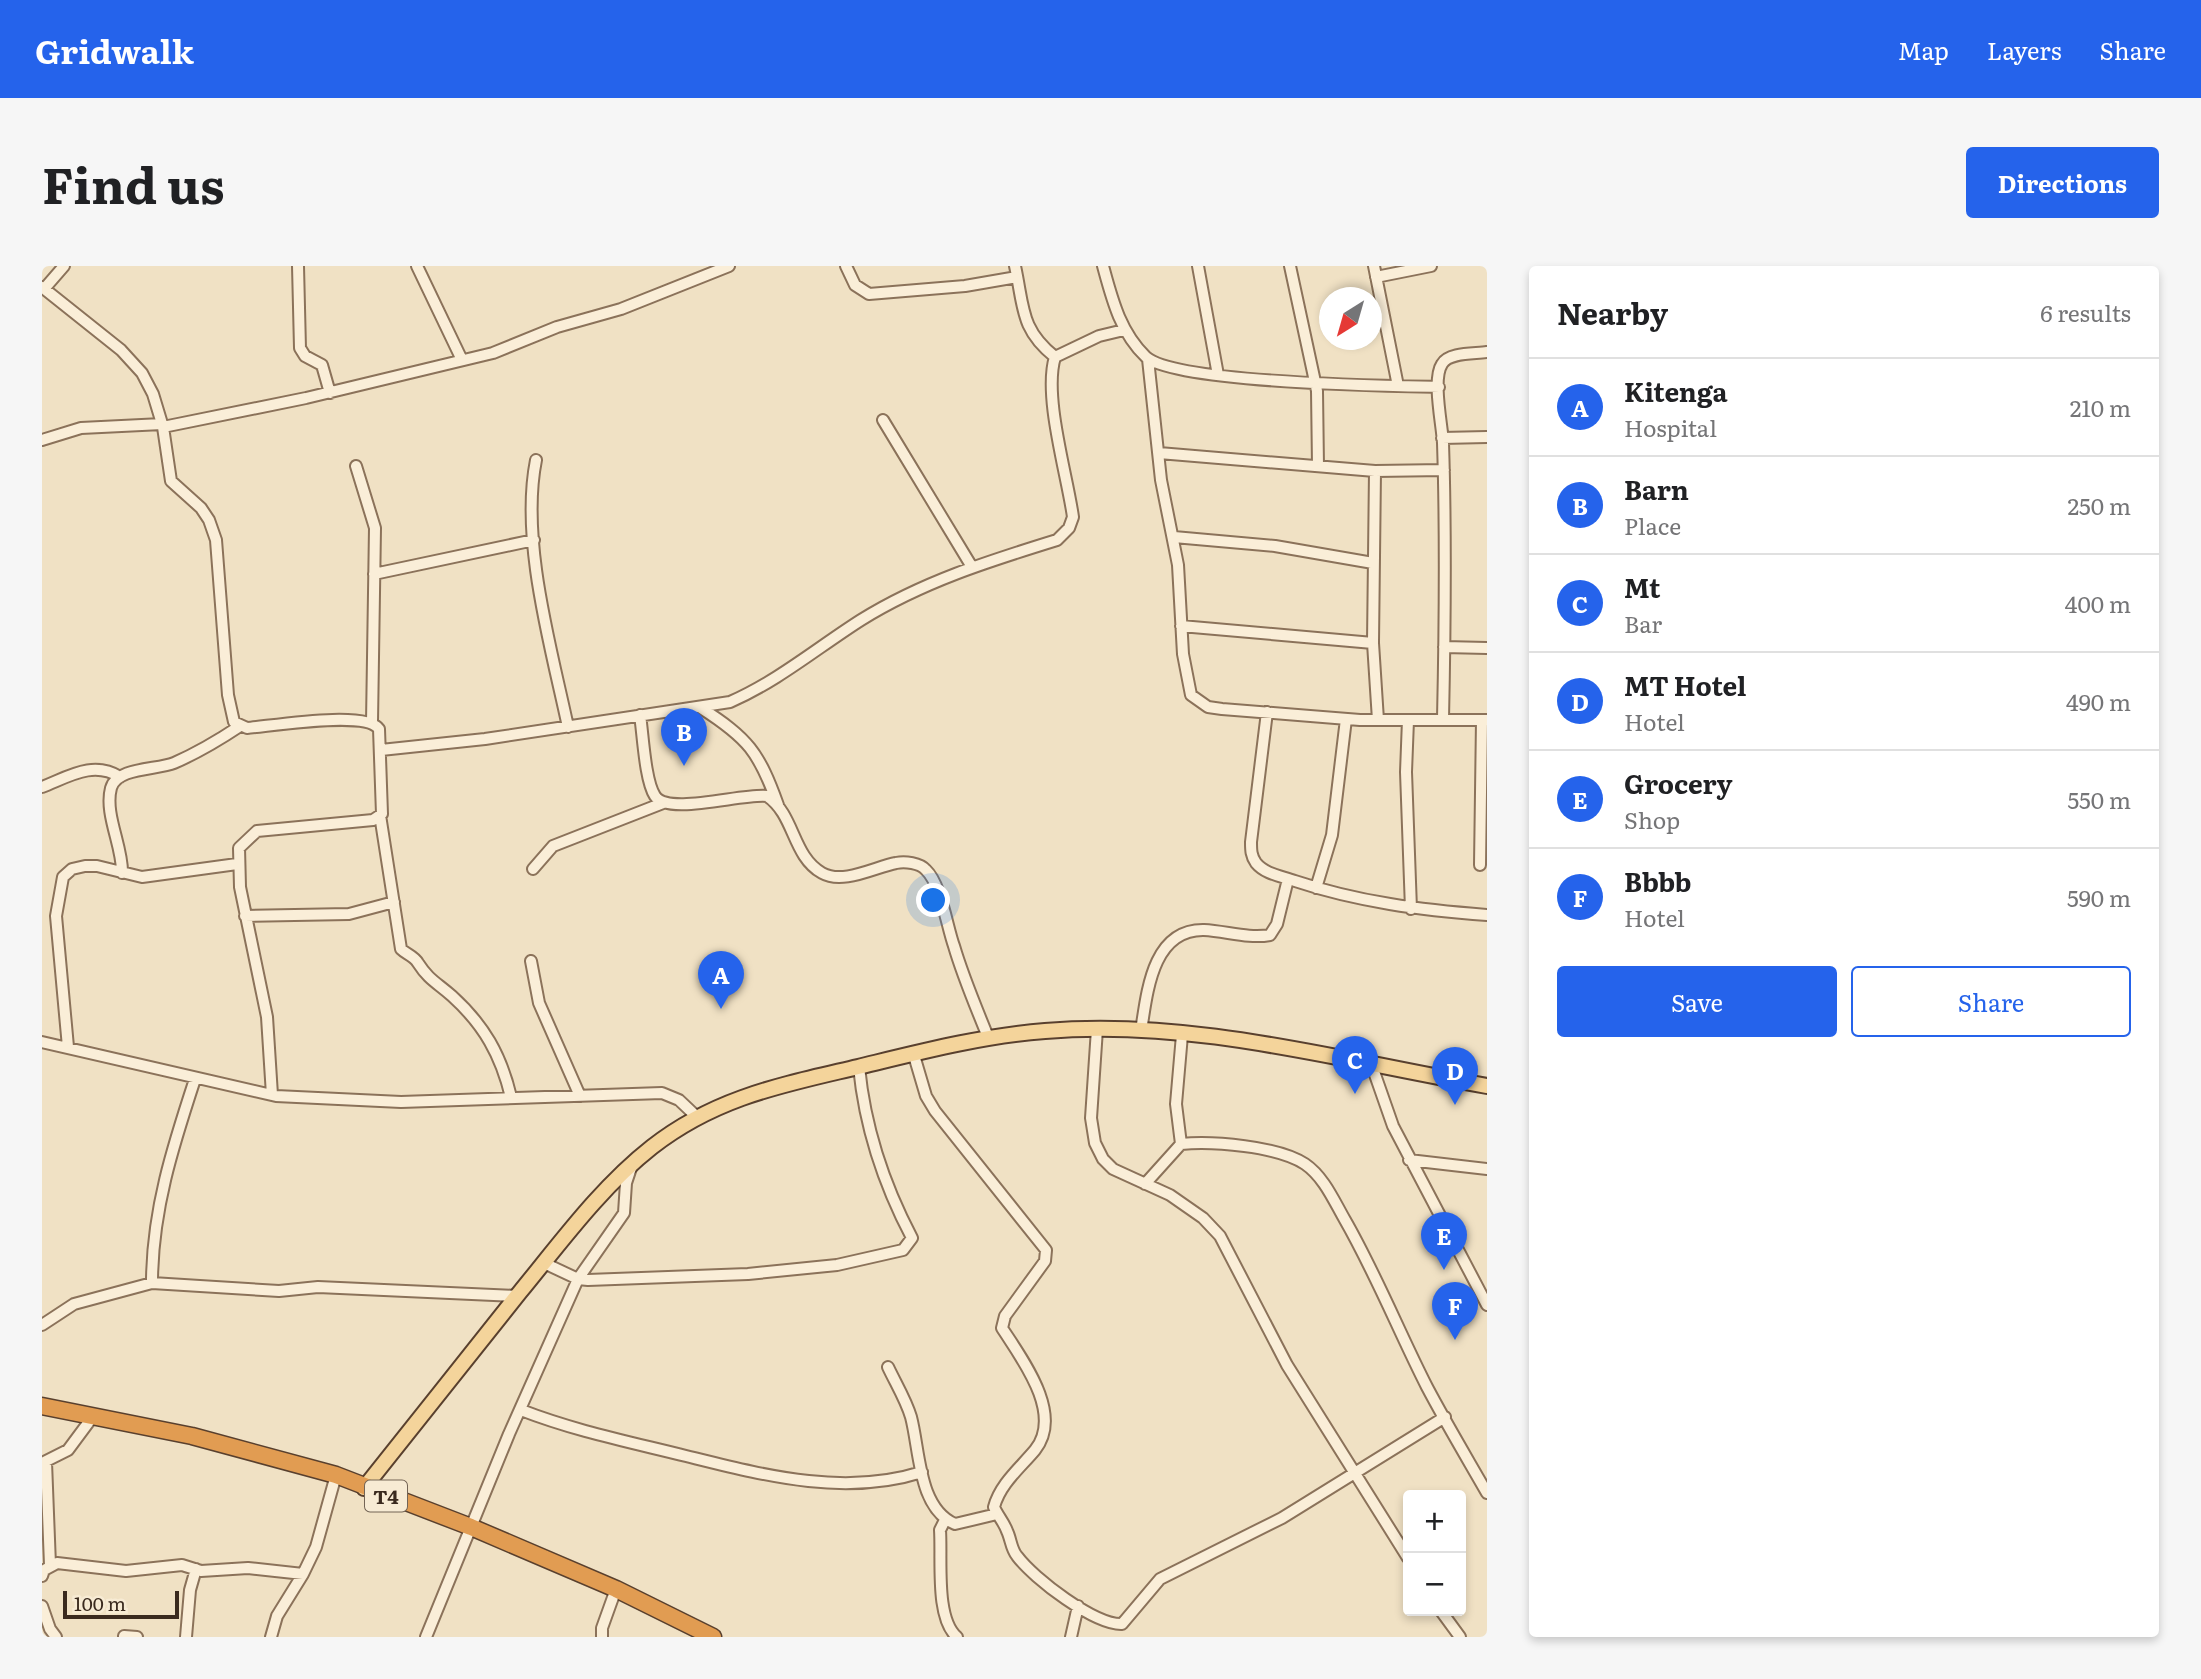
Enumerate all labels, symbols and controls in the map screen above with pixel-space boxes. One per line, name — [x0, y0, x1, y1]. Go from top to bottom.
text: Gridwalk — [35, 25, 194, 74]
text: Map — [1898, 32, 1949, 67]
text: Layers — [1987, 32, 2061, 67]
text: Share — [2099, 32, 2166, 67]
text: Find us — [42, 146, 225, 219]
button: Directions — [1966, 147, 2159, 218]
north arrow — [1319, 287, 1382, 350]
text: Nearby — [1557, 290, 1668, 334]
text: 6 results — [2040, 295, 2131, 329]
text: Kitenga — [1624, 371, 1728, 410]
text: A — [1571, 390, 1589, 424]
text: 210 m — [2070, 390, 2131, 424]
text: Hospital — [1624, 410, 1717, 444]
text: Barn — [1624, 469, 1689, 508]
text: B — [1572, 488, 1588, 522]
text: 250 m — [2067, 488, 2131, 522]
text: Place — [1624, 508, 1681, 542]
text: Mt — [1624, 567, 1660, 606]
text: C — [1572, 586, 1588, 620]
text: 400 m — [2065, 586, 2131, 620]
text: Bar — [1624, 606, 1662, 640]
text: MT Hotel — [1624, 665, 1747, 704]
text: D — [1571, 684, 1589, 718]
text: 490 m — [2066, 684, 2131, 718]
text: Hotel — [1624, 704, 1685, 738]
pin: B — [661, 708, 707, 766]
text: Grocery — [1624, 763, 1733, 802]
text: E — [1572, 782, 1588, 816]
text: 550 m — [2067, 782, 2131, 816]
text: Shop — [1624, 802, 1680, 836]
text: Bbbb — [1624, 861, 1691, 900]
text: F — [1573, 880, 1587, 914]
text: 590 m — [2067, 880, 2131, 914]
your location — [916, 883, 950, 917]
text: Hotel — [1624, 900, 1685, 934]
pin: A — [698, 951, 744, 1009]
button: Save — [1557, 966, 1837, 1037]
button: Share — [1851, 966, 2131, 1037]
pin: C — [1332, 1036, 1378, 1094]
pin: D — [1432, 1047, 1478, 1105]
pin: E — [1421, 1212, 1467, 1270]
pin: F — [1432, 1282, 1478, 1340]
road number: T4 — [365, 1480, 407, 1512]
map controls — [1403, 1490, 1466, 1616]
button: + — [1403, 1490, 1466, 1553]
button: − — [1403, 1553, 1466, 1616]
scale bar — [63, 1588, 178, 1620]
text: 100 m — [74, 1589, 126, 1617]

